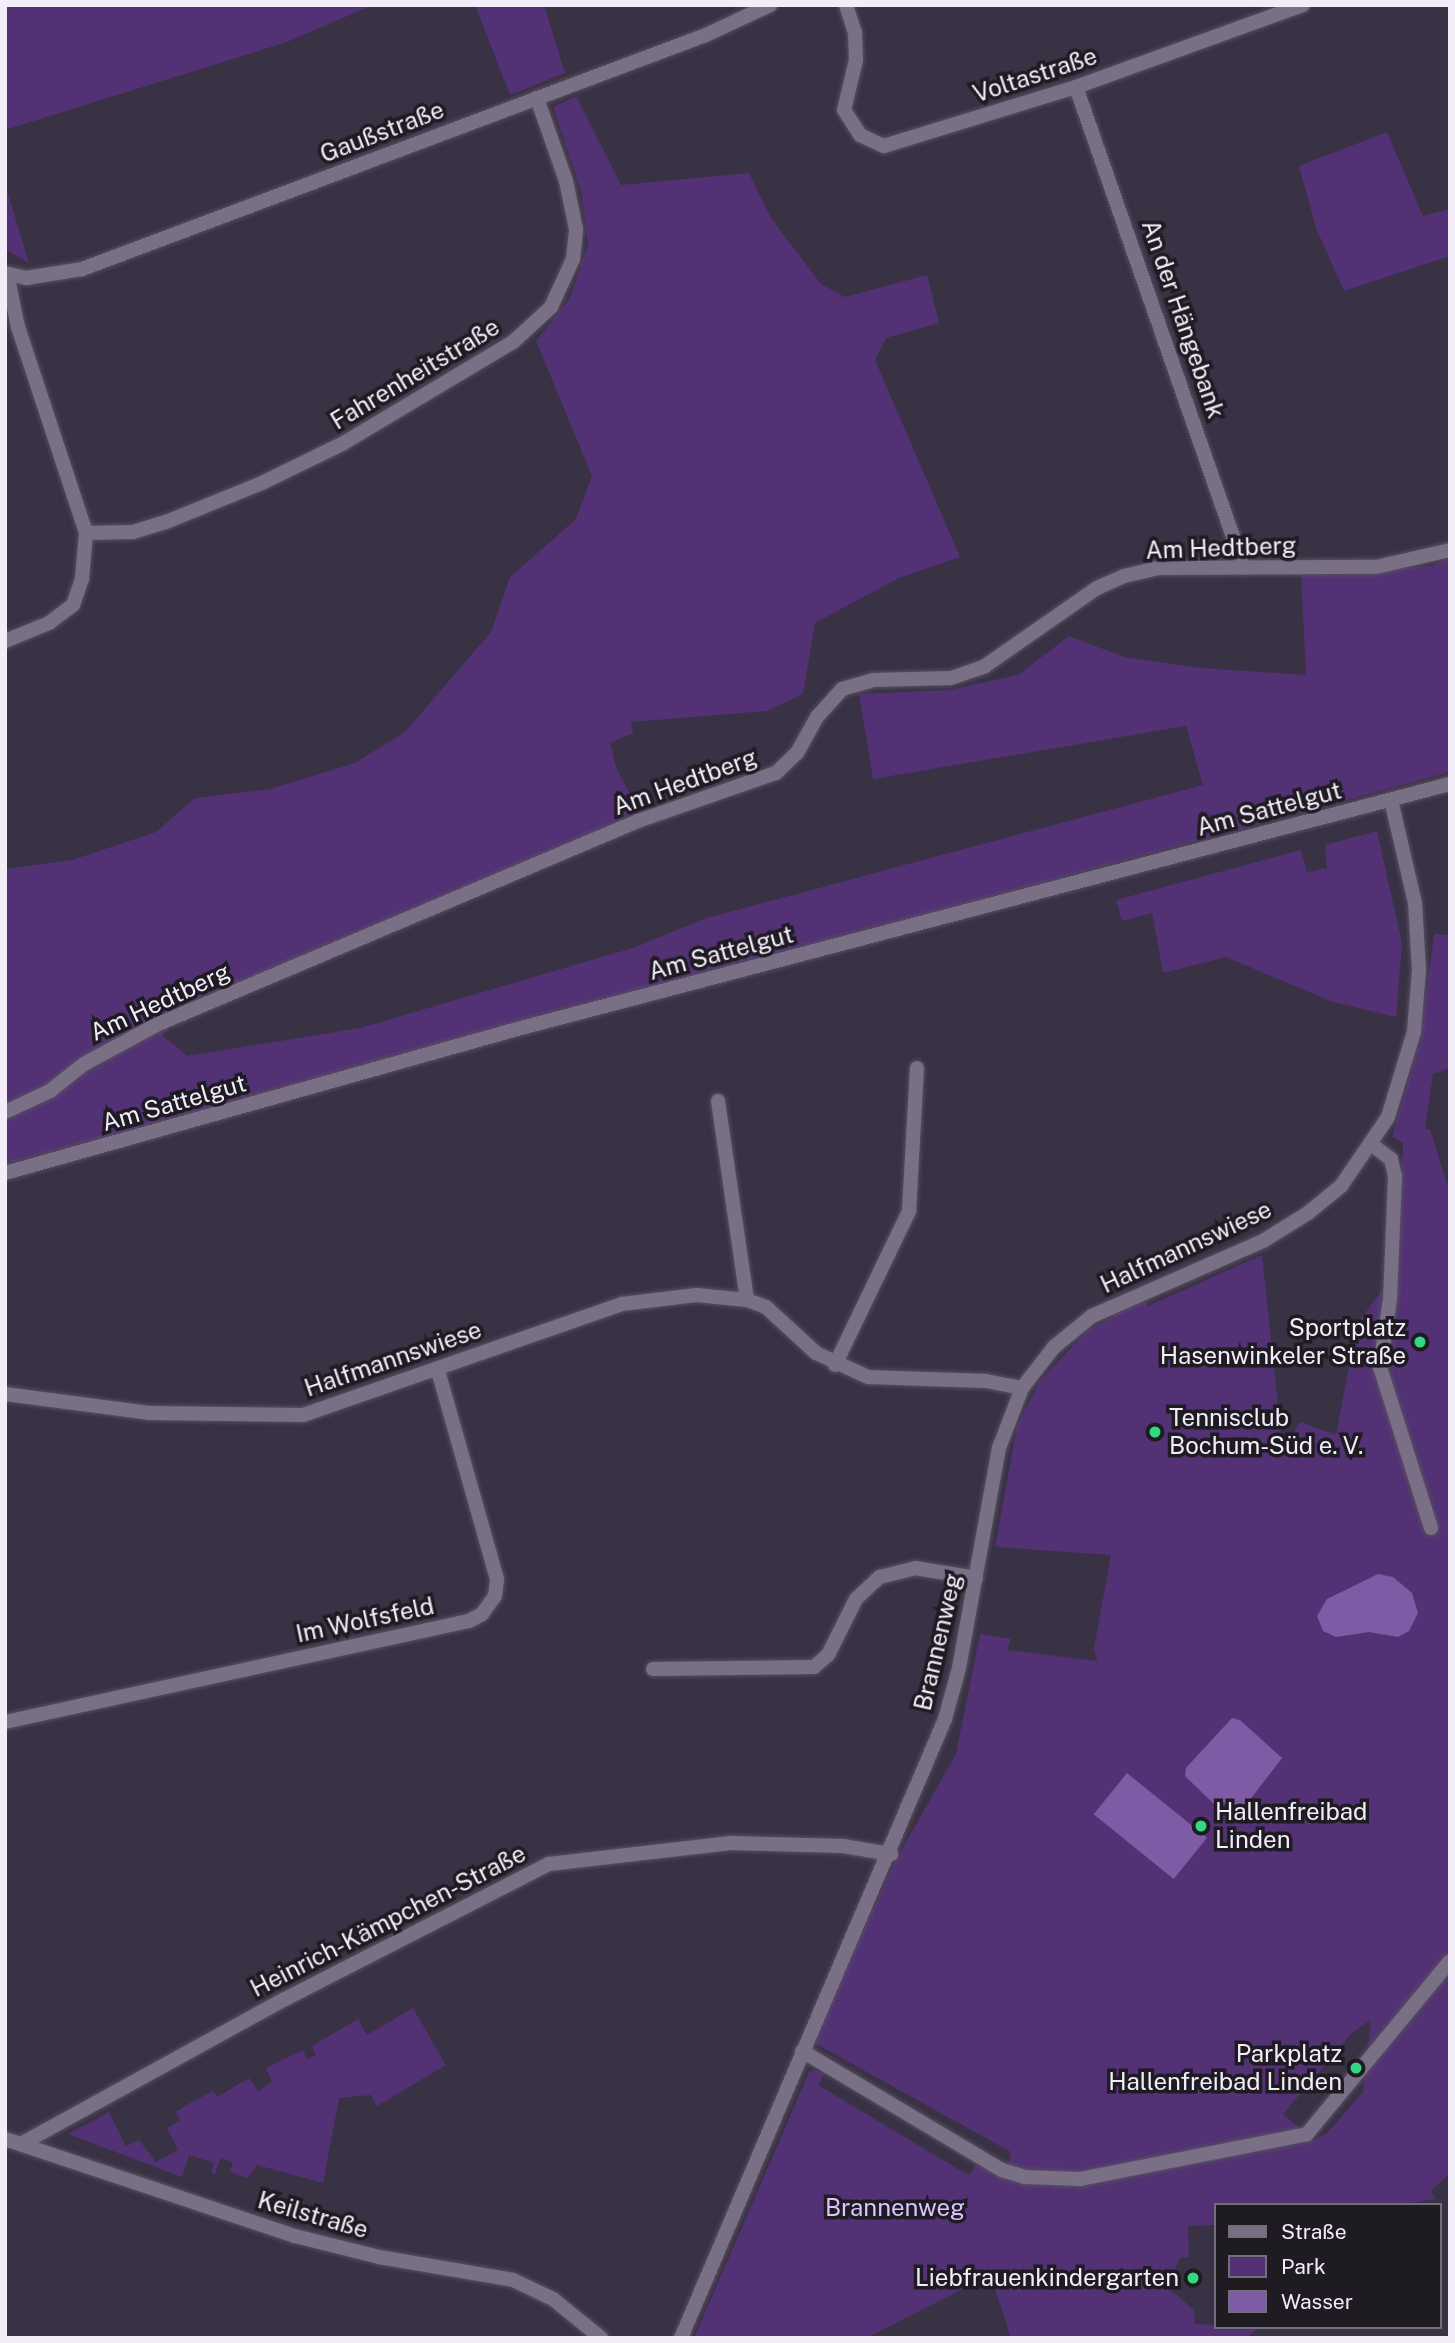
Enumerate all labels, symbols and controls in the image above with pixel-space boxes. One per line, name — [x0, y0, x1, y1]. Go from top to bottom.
street label: Voltastraße — [969, 41, 1101, 109]
street label: Gaußstraße — [316, 95, 448, 169]
street label: An der Hängebank — [1135, 216, 1231, 422]
street label: Fahrenheitstraße — [325, 312, 505, 436]
street label: Am Hedtberg — [1145, 531, 1297, 565]
street label: Am Hedtberg — [609, 743, 761, 821]
street label: Am Sattelgut — [1194, 776, 1344, 842]
street label: Am Sattelgut — [646, 920, 796, 986]
street label: Am Hedtberg — [86, 957, 234, 1047]
street label: Am Sattelgut — [99, 1069, 249, 1137]
street label: Halfmannswiese — [1096, 1195, 1276, 1299]
place label: Sportplatz Hasenwinkeler Straße — [1160, 1314, 1406, 1370]
street label: Halfmannswiese — [301, 1315, 485, 1403]
marker: Sportplatz Hasenwinkeler Straße — [1412, 1334, 1428, 1350]
place label: Tennisclub Bochum-Süd e. V. — [1169, 1404, 1364, 1460]
marker: Tennisclub Bochum-Süd e. V. — [1147, 1424, 1163, 1440]
street label: Brannenweg — [908, 1571, 968, 1713]
street label: Im Wolfsfeld — [293, 1591, 437, 1649]
place label: Hallenfreibad Linden — [1215, 1798, 1367, 1854]
marker: Hallenfreibad Linden — [1193, 1818, 1209, 1834]
street label: Heinrich-Kämpchen-Straße — [246, 1839, 530, 2003]
place label: Parkplatz Hallenfreibad Linden — [1108, 2040, 1342, 2096]
marker: Parkplatz Hallenfreibad Linden — [1348, 2060, 1364, 2076]
street label: Keilstraße — [254, 2186, 372, 2244]
park label: Brannenweg — [825, 2194, 965, 2222]
legend — [1214, 2203, 1441, 2329]
text: Straße — [1281, 2219, 1347, 2244]
text: Park — [1281, 2254, 1326, 2279]
place label: Liebfrauenkindergarten — [915, 2264, 1179, 2292]
marker: Liebfrauenkindergarten — [1185, 2270, 1201, 2286]
text: Wasser — [1281, 2289, 1353, 2314]

